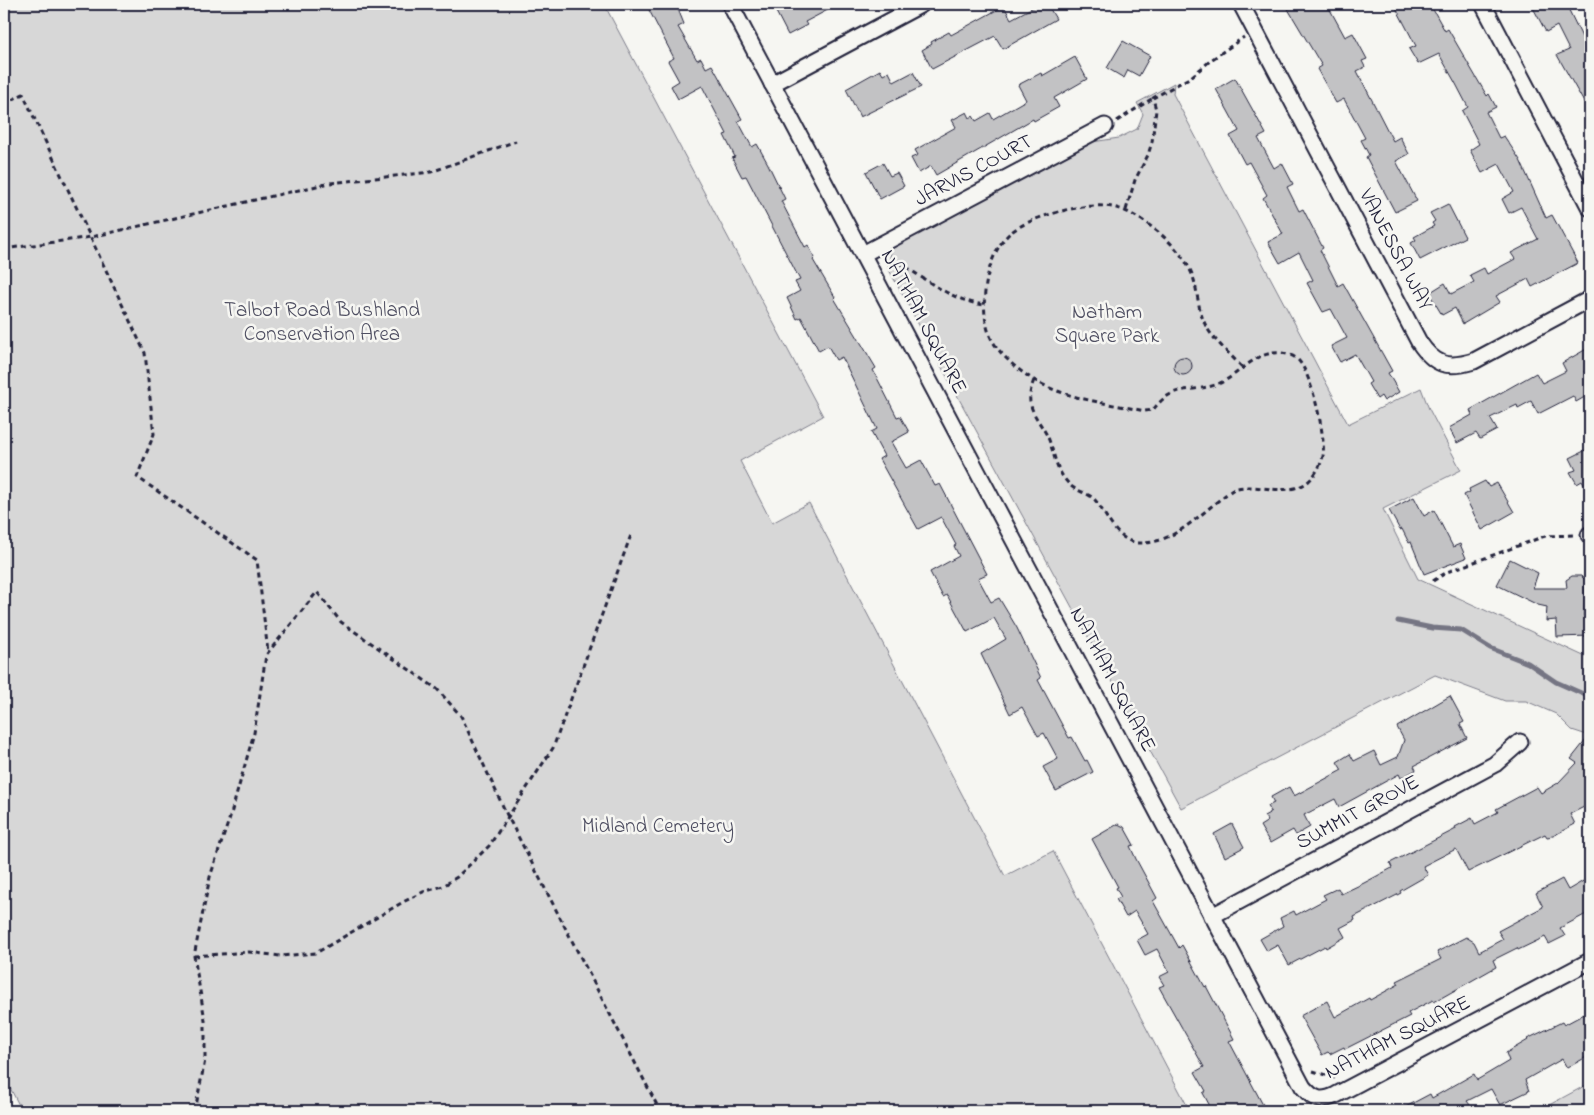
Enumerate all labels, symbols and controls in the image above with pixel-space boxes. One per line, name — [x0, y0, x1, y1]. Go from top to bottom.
street label: JARVIS COURT — [910, 127, 1038, 215]
street label: VANESSA WAY — [1350, 183, 1440, 316]
street label: NATHAM SQUARE — [872, 244, 974, 400]
park label: Talbot Road Bushland Conservation Area — [224, 296, 420, 350]
park label: Natham Square Park — [1055, 298, 1160, 352]
street label: NATHAM SQUARE — [1061, 602, 1163, 758]
street label: SUMMIT GROVE — [1291, 768, 1425, 858]
park label: Midland Cemetery — [582, 812, 734, 844]
street label: NATHAM SQUARE — [1320, 988, 1476, 1088]

